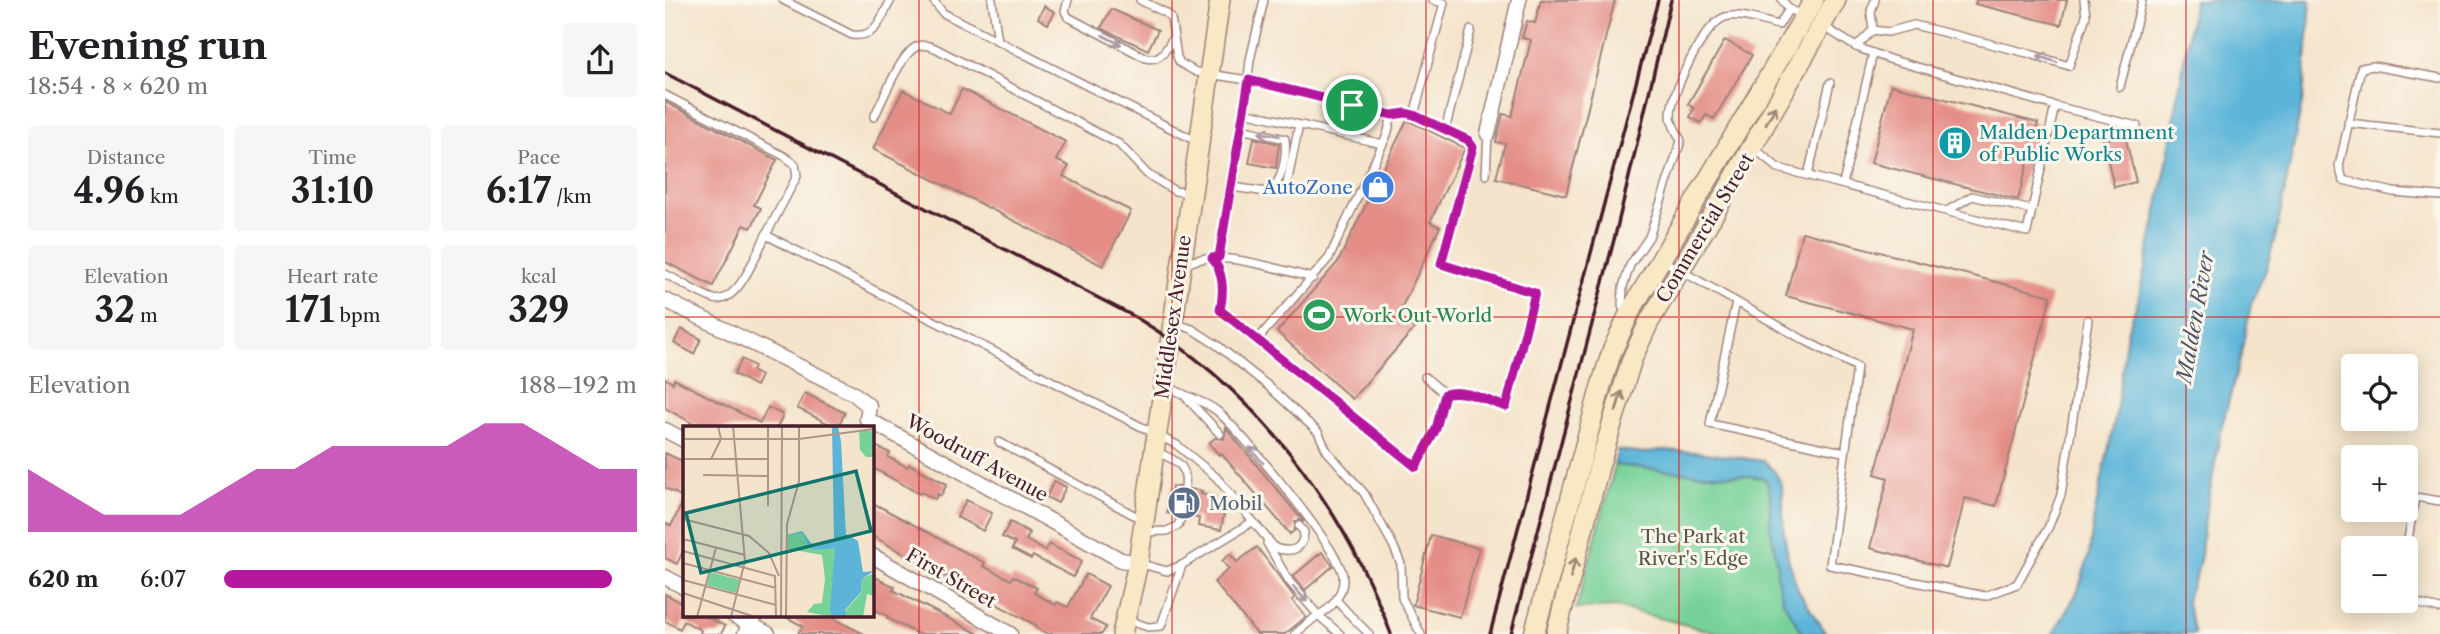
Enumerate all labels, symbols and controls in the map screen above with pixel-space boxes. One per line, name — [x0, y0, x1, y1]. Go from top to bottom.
text: Evening run — [28, 22, 268, 69]
button: share — [563, 23, 637, 97]
one-way arrow — [1102, 34, 1122, 48]
one-way arrow — [2036, 51, 2058, 64]
text: 18:54 · 8 × 620 m — [28, 72, 208, 100]
pin — [1322, 75, 1382, 135]
icon: arrive — [1333, 86, 1371, 124]
one-way arrow — [1765, 105, 1778, 126]
place label: Malden Departmnent of Public Works — [1979, 121, 2174, 166]
building icon: Malden Departmnent of Public Works — [1936, 124, 1974, 162]
one-way arrow — [1258, 127, 1281, 140]
text: Distance — [87, 146, 165, 169]
text: Time — [308, 146, 357, 169]
text: Pace — [517, 146, 560, 169]
street label: Commercial Street — [1651, 149, 1759, 307]
shop icon: AutoZone — [1359, 168, 1397, 206]
text: 4.96 — [74, 169, 145, 212]
text: 31:10 — [291, 169, 374, 212]
text: 6:17 — [486, 169, 551, 212]
place label: AutoZone — [1262, 176, 1353, 199]
text: km — [145, 185, 179, 208]
text: /km — [551, 185, 592, 208]
street label: Middlesex Avenue — [1150, 234, 1196, 400]
water label: Malden River — [2171, 248, 2219, 388]
text: Elevation — [84, 265, 169, 288]
text: Heart rate — [287, 265, 378, 288]
text: kcal — [521, 265, 557, 288]
text: 32 — [95, 288, 135, 331]
text: 171 — [285, 288, 334, 331]
text: 329 — [508, 288, 569, 331]
sports icon: Work Out World — [1300, 296, 1338, 334]
text: m — [135, 304, 158, 327]
text: bpm — [334, 304, 380, 327]
place label: Work Out World — [1342, 304, 1493, 327]
map controls — [2341, 354, 2418, 613]
button: locate — [2341, 354, 2418, 431]
text: Elevation — [28, 371, 131, 399]
text: 188–192 m — [519, 371, 637, 399]
one-way arrow — [1613, 391, 1626, 413]
street label: Woodruff Avenue — [901, 409, 1052, 507]
inset map — [683, 426, 873, 616]
button: + — [2341, 445, 2418, 522]
one-way arrow — [1248, 447, 1264, 465]
fuel station icon: Mobil — [1165, 484, 1203, 522]
place label: Mobil — [1209, 492, 1263, 515]
park label: The Park at River's Edge — [1638, 525, 1748, 570]
button: − — [2341, 536, 2418, 613]
street label: First Street — [902, 543, 1000, 613]
one-way arrow — [1567, 557, 1580, 580]
text: 620 m — [28, 565, 99, 593]
text: 6:07 — [140, 565, 186, 593]
one-way arrow — [1292, 585, 1308, 603]

